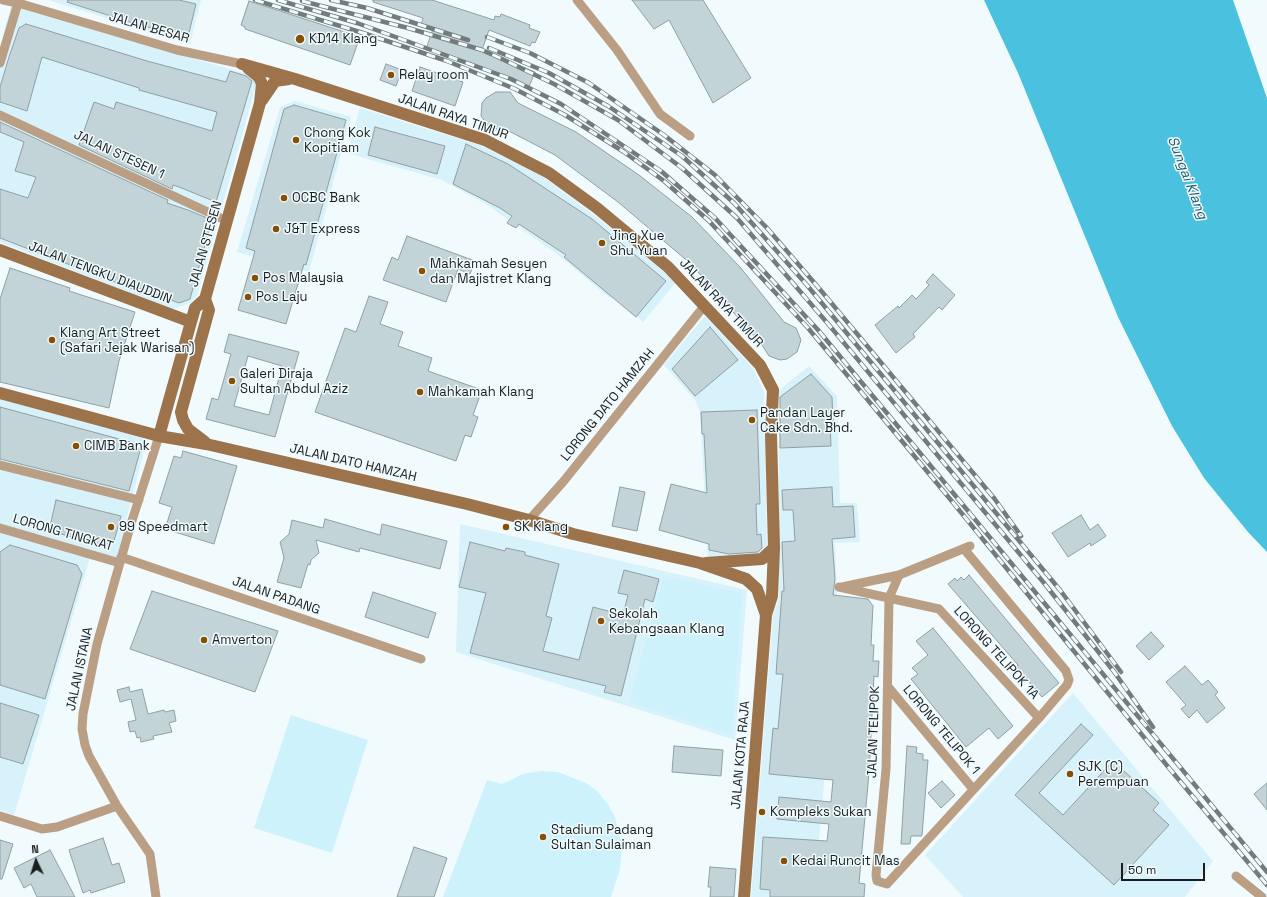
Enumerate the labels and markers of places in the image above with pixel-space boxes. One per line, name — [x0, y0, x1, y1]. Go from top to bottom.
place label: KD14 Klang — [309, 31, 377, 47]
marker: KD14 Klang — [294, 33, 306, 45]
place label: Relay room — [399, 67, 469, 83]
marker: Relay room — [386, 70, 396, 80]
place label: Chong Kok Kopitiam — [304, 125, 371, 156]
marker: Chong Kok Kopitiam — [291, 135, 301, 145]
place label: OCBC Bank — [292, 190, 360, 206]
marker: OCBC Bank — [279, 193, 289, 203]
place label: J&T Express — [284, 221, 360, 237]
marker: J&T Express — [271, 224, 281, 234]
place label: Jing Xue Shu Yuan — [610, 228, 667, 259]
marker: Jing Xue Shu Yuan — [597, 238, 607, 248]
place label: Mahkamah Sesyen dan Majistret Klang — [430, 256, 551, 287]
marker: Mahkamah Sesyen dan Majistret Klang — [417, 266, 427, 276]
place label: Pos Malaysia — [263, 270, 344, 286]
marker: Pos Malaysia — [250, 273, 260, 283]
place label: Pos Laju — [256, 289, 308, 305]
marker: Pos Laju — [243, 292, 253, 302]
place label: Klang Art Street (Safari Jejak Warisan) — [60, 325, 194, 356]
marker: Klang Art Street (Safari Jejak Warisan) — [47, 335, 57, 345]
place label: Galeri Diraja Sultan Abdul Aziz — [240, 366, 348, 397]
marker: Galeri Diraja Sultan Abdul Aziz — [227, 376, 237, 386]
place label: Mahkamah Klang — [428, 384, 534, 400]
marker: Mahkamah Klang — [415, 387, 425, 397]
place label: Pandan Layer Cake Sdn. Bhd. — [760, 405, 853, 436]
marker: Pandan Layer Cake Sdn. Bhd. — [747, 415, 757, 425]
place label: CIMB Bank — [84, 438, 150, 454]
marker: CIMB Bank — [71, 441, 81, 451]
place label: 99 Speedmart — [119, 519, 208, 535]
place label: SK Klang — [514, 519, 568, 535]
marker: 99 Speedmart — [106, 522, 116, 532]
marker: SK Klang — [501, 522, 511, 532]
place label: Sekolah Kebangsaan Klang — [609, 606, 724, 637]
marker: Sekolah Kebangsaan Klang — [596, 616, 606, 626]
place label: Amverton — [212, 632, 272, 648]
marker: Amverton — [199, 635, 209, 645]
place label: SJK (C) Perempuan — [1078, 759, 1149, 790]
marker: SJK (C) Perempuan — [1065, 769, 1075, 779]
place label: Kompleks Sukan — [770, 804, 871, 820]
marker: Kompleks Sukan — [757, 807, 767, 817]
place label: Stadium Padang Sultan Sulaiman — [551, 822, 653, 853]
marker: Stadium Padang Sultan Sulaiman — [538, 832, 548, 842]
place label: Kedai Runcit Mas — [792, 853, 900, 869]
marker: Kedai Runcit Mas — [779, 856, 789, 866]

